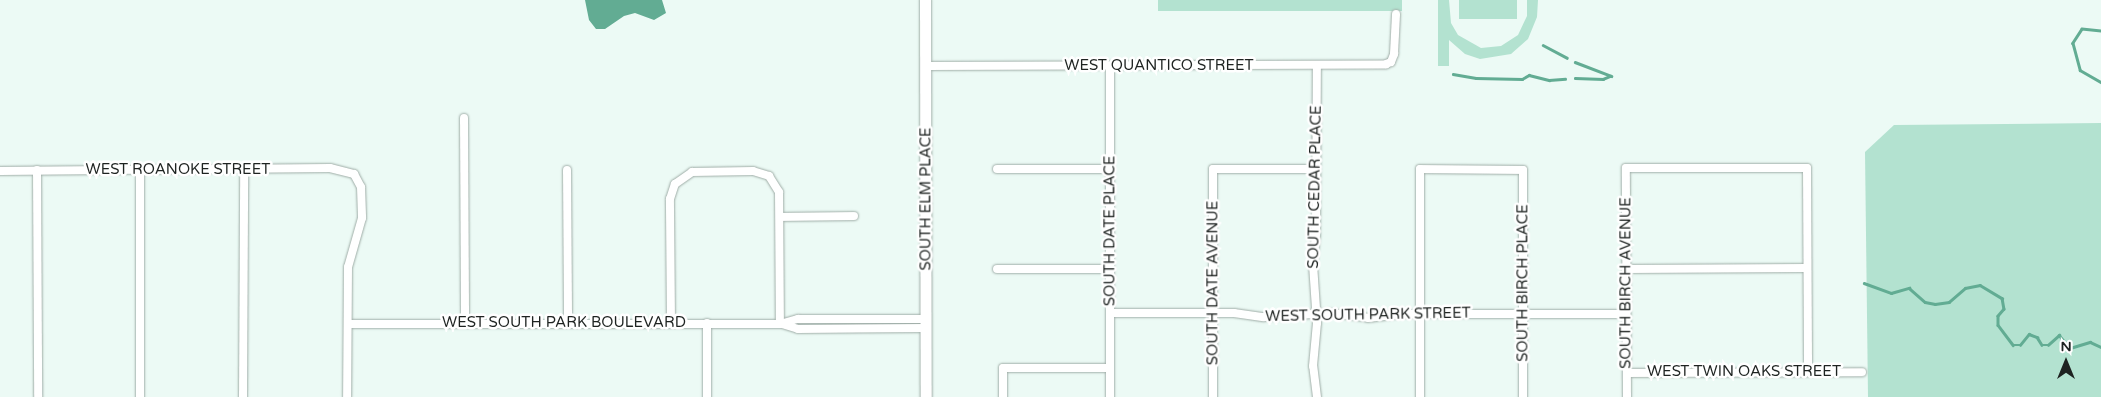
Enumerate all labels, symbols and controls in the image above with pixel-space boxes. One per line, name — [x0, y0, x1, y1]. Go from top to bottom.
street label: WEST QUANTICO STREET — [1064, 57, 1254, 75]
street label: SOUTH CEDAR PLACE — [1305, 105, 1325, 269]
street label: SOUTH ELM PLACE — [917, 127, 935, 271]
street label: SOUTH DATE PLACE — [1101, 156, 1119, 306]
street label: WEST ROANOKE STREET — [86, 161, 270, 179]
street label: SOUTH BIRCH AVENUE — [1617, 197, 1635, 369]
street label: SOUTH DATE AVENUE — [1204, 201, 1222, 365]
street label: SOUTH BIRCH PLACE — [1514, 204, 1532, 362]
street label: WEST SOUTH PARK STREET — [1265, 304, 1471, 326]
street label: WEST SOUTH PARK BOULEVARD — [442, 314, 686, 332]
north arrow — [2041, 337, 2091, 387]
text: N — [2060, 338, 2072, 355]
street label: WEST TWIN OAKS STREET — [1647, 363, 1841, 381]

